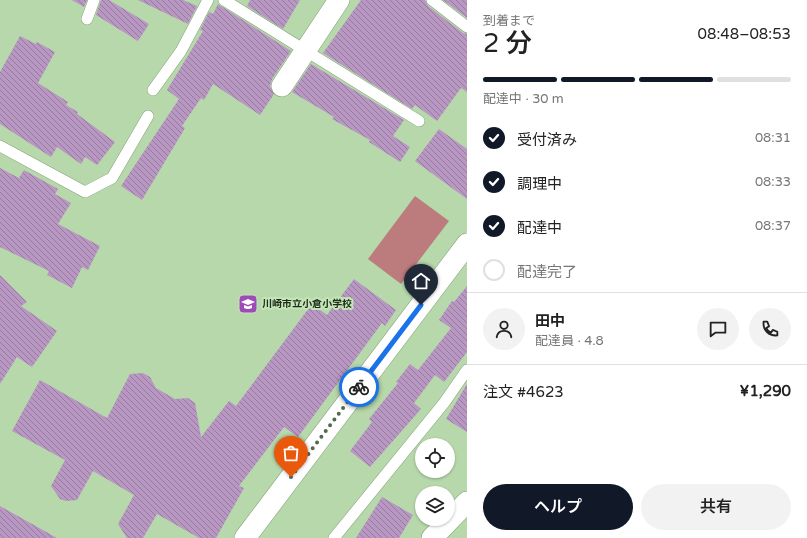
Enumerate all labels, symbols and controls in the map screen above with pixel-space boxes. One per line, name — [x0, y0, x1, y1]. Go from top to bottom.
text: 到着まで — [483, 13, 535, 29]
text: 08:48–08:53 — [698, 25, 791, 43]
text: 2 分 — [483, 28, 532, 59]
text: 配達中 · 30 m — [483, 91, 564, 107]
icon: check — [483, 127, 505, 149]
text: 08:31 — [755, 130, 791, 146]
text: 受付済み — [517, 131, 577, 149]
icon: check — [483, 171, 505, 193]
text: 08:33 — [755, 174, 791, 190]
text: 調理中 — [517, 175, 562, 193]
icon: check — [483, 215, 505, 237]
text: 08:37 — [755, 218, 791, 234]
text: 配達中 — [517, 219, 562, 237]
text: 配達完了 — [517, 263, 577, 281]
pin — [404, 264, 438, 305]
icon: home — [410, 270, 432, 292]
school or university icon: 川崎市立小倉小学校 — [237, 293, 259, 315]
place label: 川崎市立小倉小学校 — [262, 298, 352, 310]
button: person — [483, 308, 525, 350]
button: chat — [697, 308, 739, 350]
button: phone — [749, 308, 791, 350]
text: 田中 — [535, 312, 565, 330]
text: 配達員 · 4.8 — [535, 333, 604, 349]
courier — [339, 367, 379, 407]
icon: bike — [348, 376, 370, 398]
text: ¥1,290 — [740, 382, 791, 400]
text: 注文 #4623 — [483, 383, 564, 401]
pin — [274, 436, 308, 477]
map controls — [415, 438, 455, 526]
button: locate — [415, 438, 455, 478]
icon: bag — [280, 442, 302, 464]
button: ヘルプ — [483, 484, 633, 530]
button: 共有 — [641, 484, 791, 530]
button: layers — [415, 486, 455, 526]

